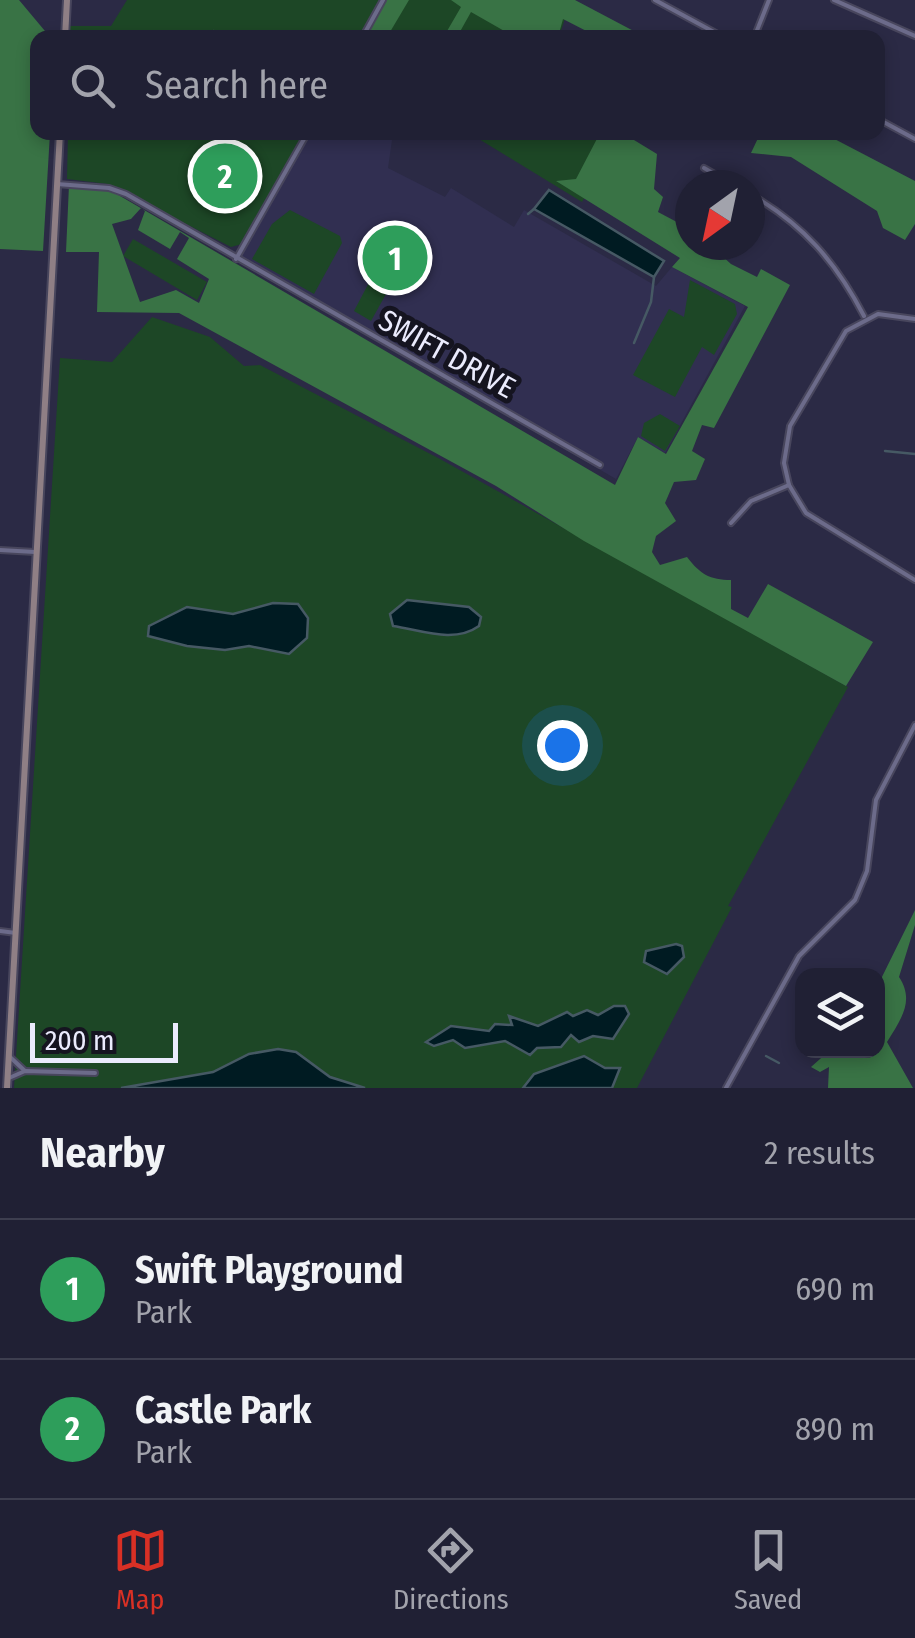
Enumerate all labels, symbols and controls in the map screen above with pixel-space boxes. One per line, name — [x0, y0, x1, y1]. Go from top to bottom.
search box — [30, 30, 885, 140]
icon: search — [65, 58, 120, 113]
text: Search here — [145, 62, 328, 108]
pin: 2 — [192, 138, 258, 214]
north arrow — [675, 170, 765, 260]
pin: 1 — [362, 220, 428, 296]
street label: SWIFT DRIVE — [373, 302, 521, 406]
your location — [537, 720, 588, 771]
map controls — [795, 968, 885, 1058]
button: layers — [795, 968, 885, 1058]
scale bar — [30, 1018, 178, 1062]
text: 200 m — [45, 1024, 115, 1057]
text: Nearby — [40, 1128, 165, 1178]
text: 2 results — [764, 1134, 875, 1172]
text: Swift Playground — [135, 1247, 404, 1293]
text: 1 — [66, 1270, 79, 1308]
text: 690 m — [795, 1270, 875, 1308]
text: Park — [135, 1293, 192, 1331]
text: Castle Park — [135, 1387, 311, 1433]
text: 2 — [65, 1410, 80, 1448]
text: 890 m — [795, 1410, 875, 1448]
text: Park — [135, 1433, 192, 1471]
tab: Map — [113, 1523, 168, 1616]
tab: Directions — [393, 1523, 509, 1616]
tab: Saved — [734, 1523, 802, 1616]

